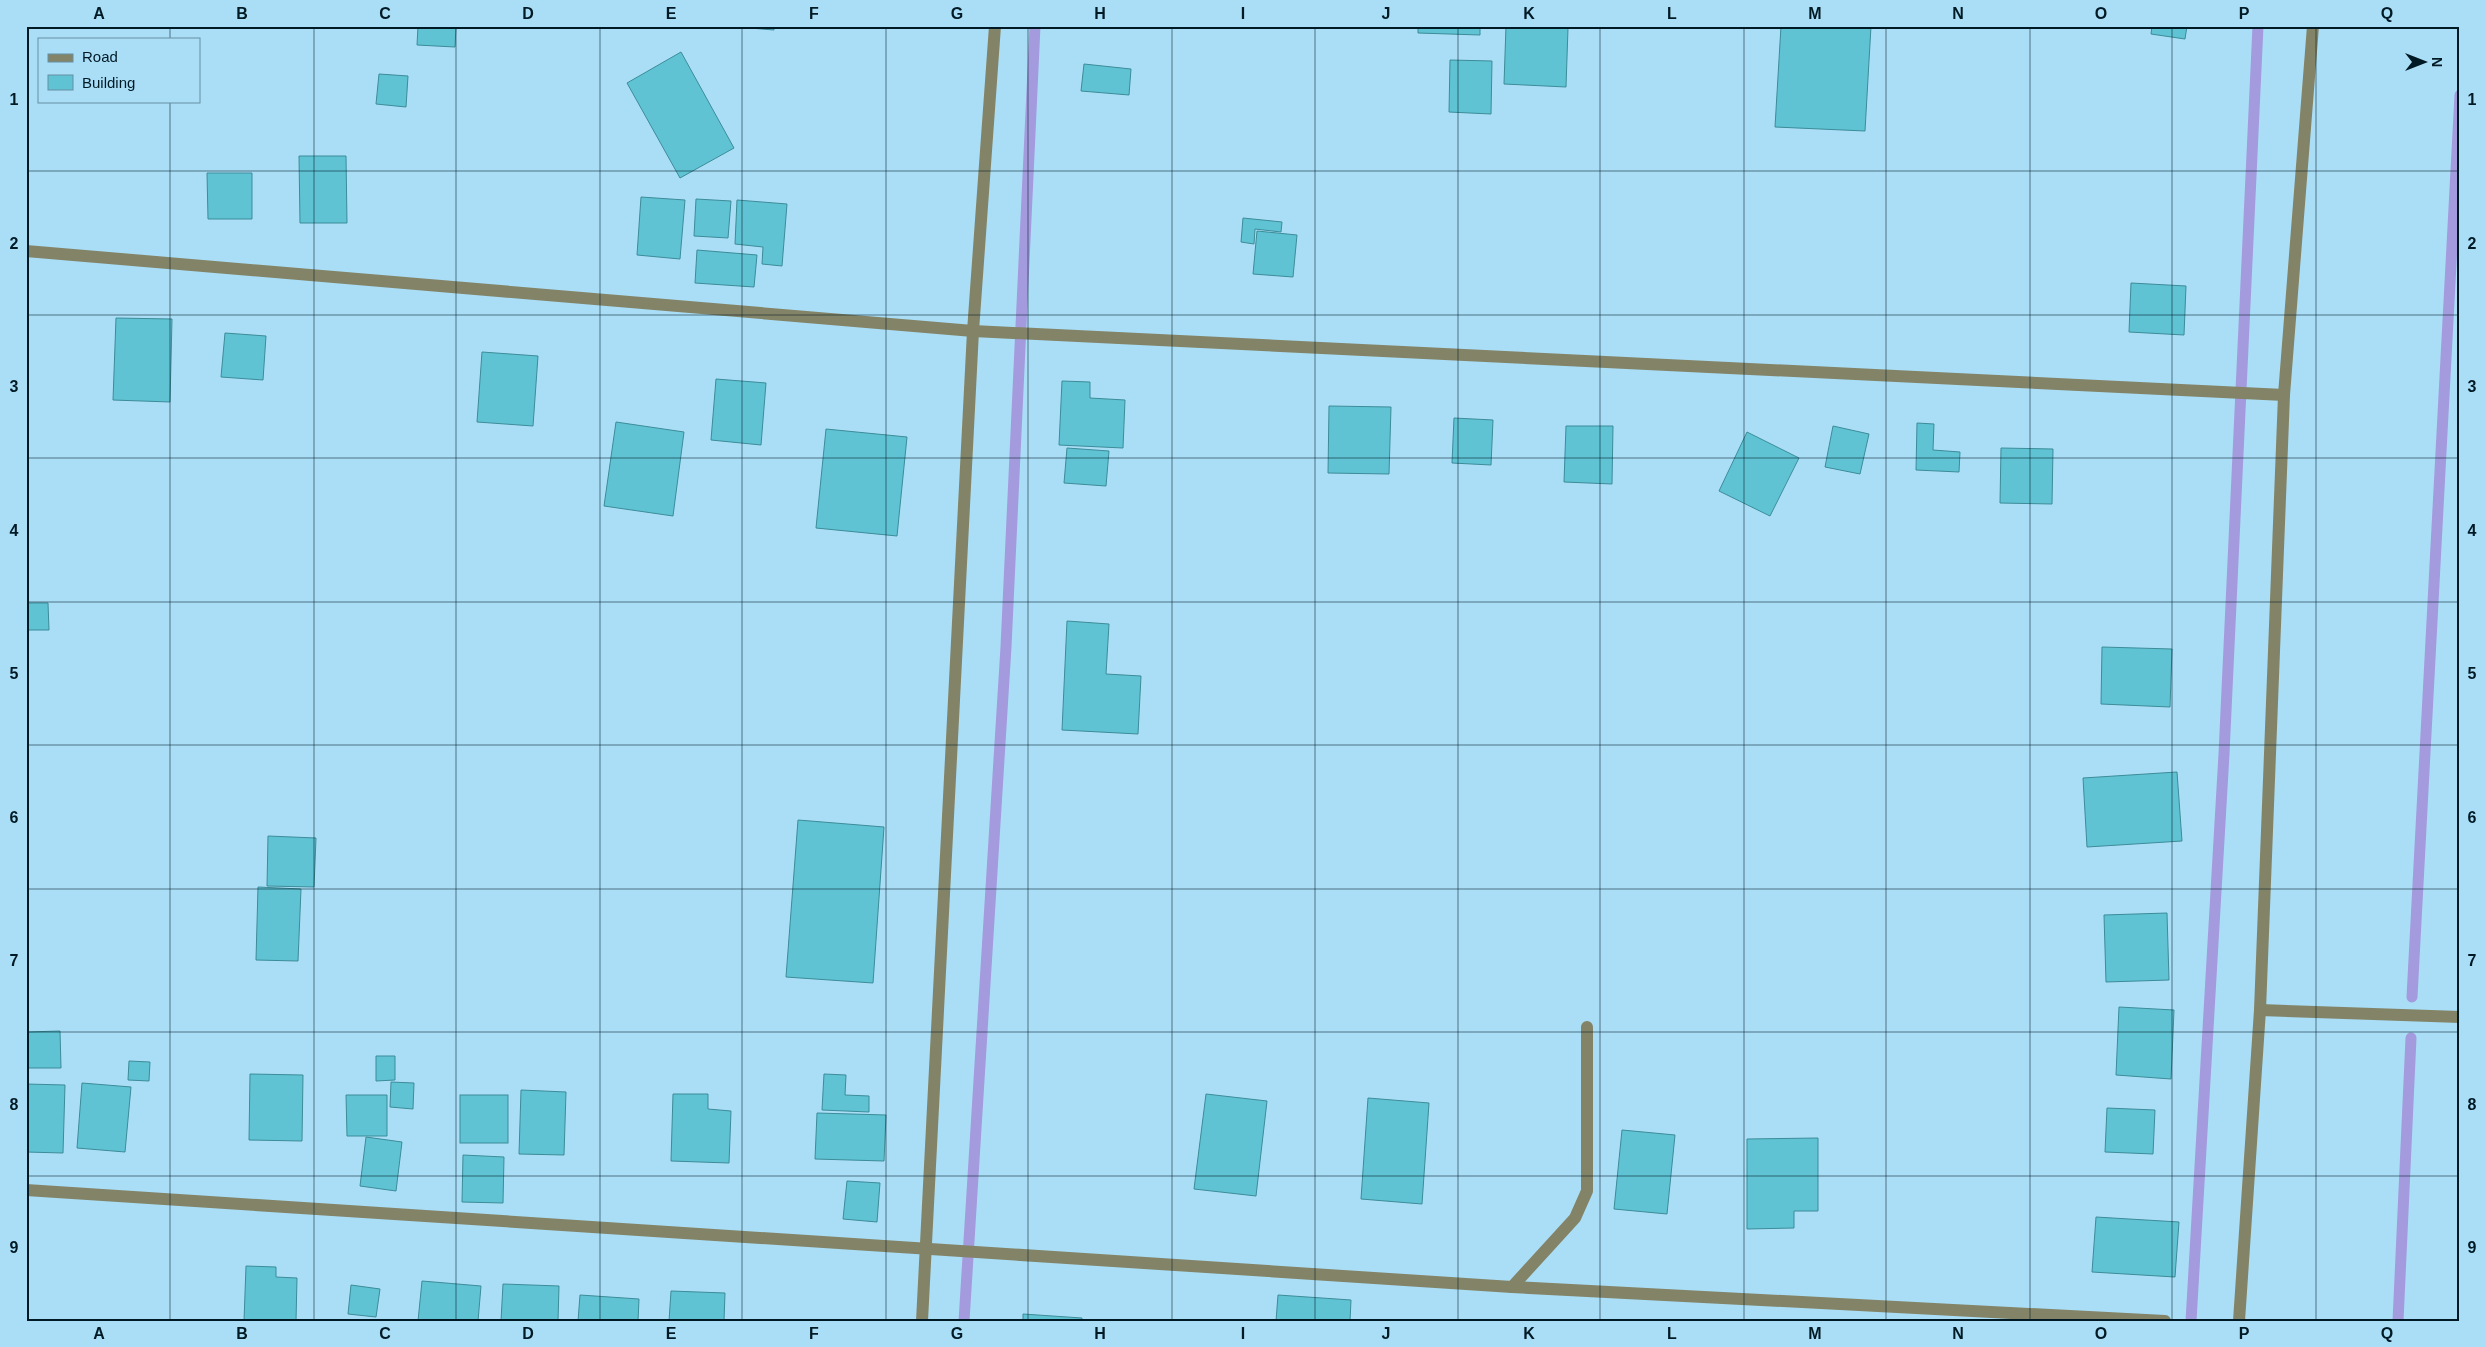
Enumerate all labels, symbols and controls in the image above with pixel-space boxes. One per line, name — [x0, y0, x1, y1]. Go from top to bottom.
text: A — [93, 5, 105, 22]
text: B — [236, 5, 248, 22]
text: C — [379, 5, 391, 22]
text: D — [522, 5, 534, 22]
text: E — [666, 5, 677, 22]
text: F — [809, 5, 819, 22]
text: G — [951, 5, 963, 22]
text: H — [1094, 5, 1106, 22]
text: I — [1241, 5, 1245, 22]
text: J — [1382, 5, 1390, 22]
text: K — [1523, 5, 1535, 22]
text: L — [1667, 5, 1677, 22]
text: M — [1808, 5, 1822, 22]
text: N — [1952, 5, 1964, 22]
text: O — [2095, 5, 2107, 22]
text: P — [2239, 5, 2250, 22]
text: Q — [2381, 5, 2393, 22]
legend — [38, 38, 200, 102]
north arrow — [2398, 38, 2448, 88]
text: Road — [82, 48, 118, 65]
text: N — [2429, 57, 2445, 67]
text: Building — [82, 74, 135, 91]
text: 1 — [10, 91, 19, 108]
text: 1 — [2468, 91, 2477, 108]
text: 2 — [10, 235, 19, 252]
text: 2 — [2468, 235, 2477, 252]
text: 3 — [10, 378, 19, 395]
text: 3 — [2468, 378, 2477, 395]
text: 4 — [10, 522, 19, 539]
text: 4 — [2468, 522, 2477, 539]
text: 5 — [10, 665, 19, 682]
text: 5 — [2468, 665, 2477, 682]
text: 6 — [10, 809, 19, 826]
text: 6 — [2468, 809, 2477, 826]
text: 7 — [10, 952, 19, 969]
text: 7 — [2468, 952, 2477, 969]
text: 8 — [10, 1096, 19, 1113]
text: 8 — [2468, 1096, 2477, 1113]
text: 9 — [10, 1239, 19, 1256]
text: 9 — [2468, 1239, 2477, 1256]
text: A — [93, 1325, 105, 1342]
text: B — [236, 1325, 248, 1342]
text: C — [379, 1325, 391, 1342]
text: D — [522, 1325, 534, 1342]
text: E — [666, 1325, 677, 1342]
text: F — [809, 1325, 819, 1342]
text: G — [951, 1325, 963, 1342]
text: H — [1094, 1325, 1106, 1342]
text: I — [1241, 1325, 1245, 1342]
text: J — [1382, 1325, 1390, 1342]
text: K — [1523, 1325, 1535, 1342]
text: L — [1667, 1325, 1677, 1342]
text: M — [1808, 1325, 1822, 1342]
text: N — [1952, 1325, 1964, 1342]
text: O — [2095, 1325, 2107, 1342]
text: P — [2239, 1325, 2250, 1342]
text: Q — [2381, 1325, 2393, 1342]

